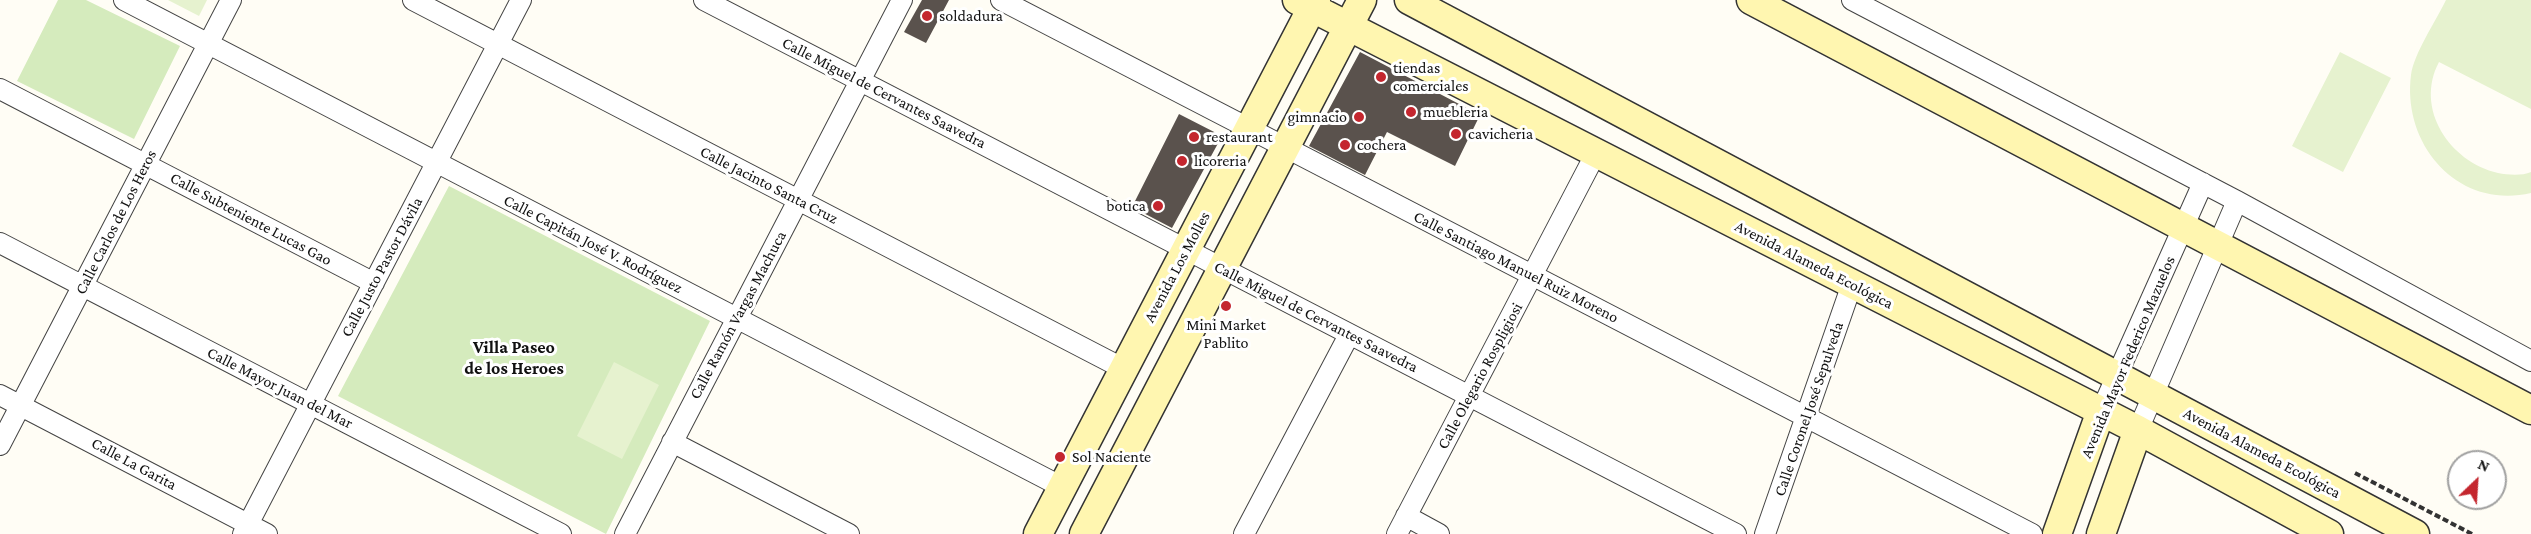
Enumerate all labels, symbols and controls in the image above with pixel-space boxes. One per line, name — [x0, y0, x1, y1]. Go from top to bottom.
place label: soldadura — [939, 6, 1003, 26]
marker: soldadura — [920, 9, 934, 23]
street label: Calle Miguel de Cervantes Saavedra — [779, 33, 989, 153]
place label: tiendas comerciales — [1393, 58, 1468, 96]
marker: tiendas comerciales — [1374, 70, 1388, 84]
place label: muebleria — [1423, 102, 1488, 122]
marker: muebleria — [1404, 105, 1418, 119]
place label: gimnacio — [1287, 107, 1347, 127]
marker: gimnacio — [1352, 110, 1366, 124]
place label: cavicheria — [1468, 124, 1533, 144]
place label: restaurant — [1206, 127, 1272, 147]
marker: cavicheria — [1449, 127, 1463, 141]
marker: restaurant — [1187, 130, 1201, 144]
place label: cochera — [1357, 135, 1406, 155]
marker: cochera — [1338, 138, 1352, 152]
street label: Calle Jacinto Santa Cruz — [697, 142, 841, 228]
street label: Calle Carlos de Los Heros — [71, 146, 161, 298]
place label: licoreria — [1194, 151, 1247, 171]
marker: licoreria — [1175, 154, 1189, 168]
street label: Calle Subteniente Lucas Gao — [167, 168, 335, 270]
street label: Calle Capitán José V. Rodríguez — [500, 190, 686, 298]
street label: Calle Justo Pastor Dávila — [337, 194, 427, 340]
place label: botica — [1106, 196, 1146, 216]
marker: botica — [1151, 199, 1165, 213]
street label: Calle Santiago Manuel Ruiz Moreno — [1410, 207, 1622, 327]
street label: Avenida Los Molles — [1140, 208, 1214, 326]
street label: Avenida Alameda Ecológica — [1732, 217, 1896, 313]
street label: Calle Ramón Vargas Machuca — [685, 228, 791, 402]
street label: Avenida Mayor Federico Mazuelos — [2077, 253, 2179, 461]
street label: Calle Miguel de Cervantes Saavedra — [1211, 257, 1421, 377]
marker: Mini Market Pablito — [1219, 299, 1233, 313]
street label: Calle Olegario Rospligiosi — [1433, 300, 1527, 452]
place label: Mini Market Pablito — [1186, 315, 1266, 353]
street label: Calle Coronel José Sepulveda — [1770, 319, 1848, 499]
district label: Villa Paseo de los Heroes — [464, 336, 564, 378]
street label: Calle Mayor Juan del Mar — [204, 343, 356, 433]
street label: Avenida Alameda Ecológica — [2180, 403, 2344, 503]
street label: Calle La Garita — [88, 434, 180, 494]
place label: Sol Naciente — [1072, 447, 1151, 467]
marker: Sol Naciente — [1053, 450, 1067, 464]
north arrow — [2447, 450, 2507, 510]
text: N — [2475, 455, 2493, 475]

